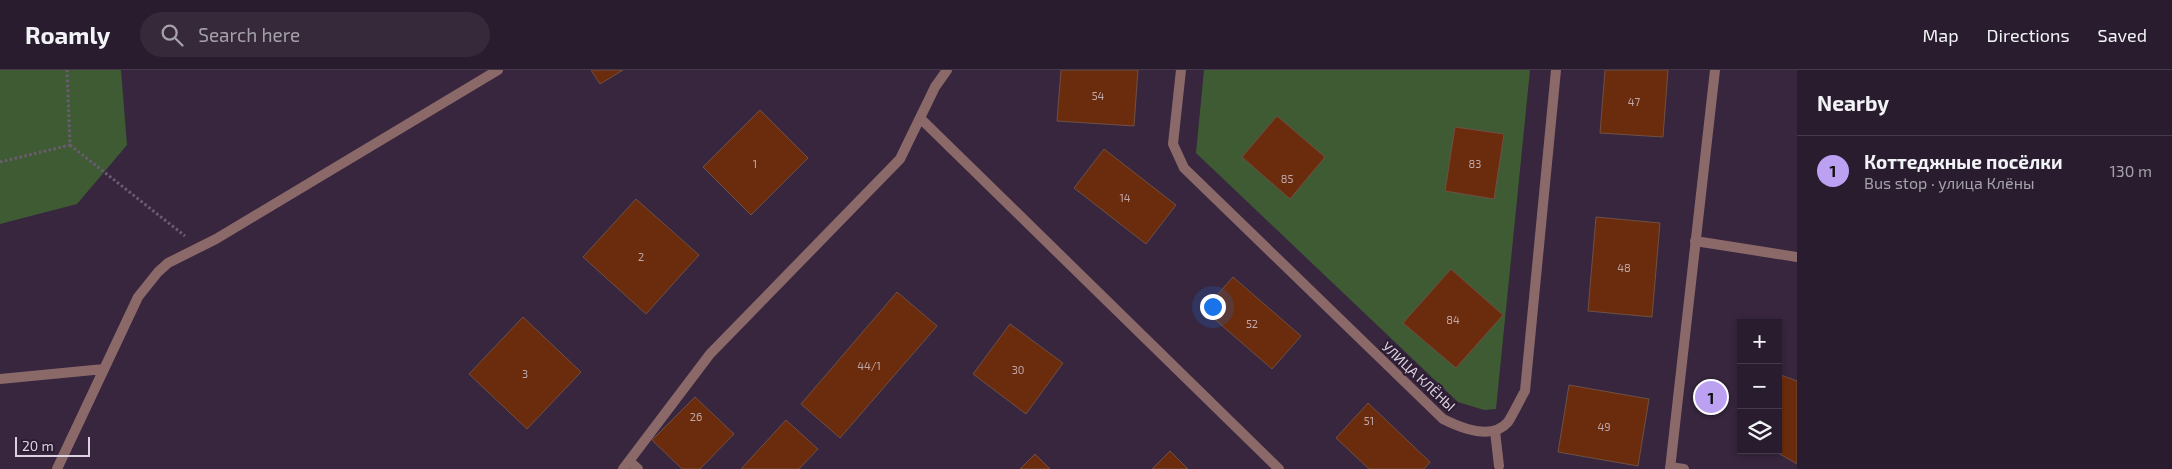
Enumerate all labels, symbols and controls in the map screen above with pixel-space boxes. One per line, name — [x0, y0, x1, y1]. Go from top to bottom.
search box — [140, 12, 490, 57]
text: Roamly — [25, 20, 110, 49]
icon: search — [158, 21, 186, 49]
text: Search here — [198, 23, 300, 46]
text: Map — [1922, 24, 1959, 46]
text: Directions — [1987, 24, 2070, 46]
text: Saved — [2098, 24, 2147, 46]
house number: 54 — [1092, 89, 1105, 102]
text: Nearby — [1817, 90, 1889, 115]
house number: 47 — [1628, 95, 1641, 108]
text: Коттеджные посёлки — [1864, 150, 2062, 173]
house number: 1 — [753, 157, 757, 170]
house number: 83 — [1469, 157, 1481, 170]
text: 1 — [1830, 161, 1836, 180]
text: 130 m — [2110, 161, 2152, 180]
house number: 85 — [1281, 172, 1293, 185]
text: Bus stop · улица Клёны — [1864, 173, 2035, 192]
house number: 14 — [1119, 191, 1131, 204]
house number: 2 — [638, 250, 644, 263]
house number: 48 — [1617, 261, 1631, 274]
your location — [1200, 294, 1226, 320]
house number: 84 — [1446, 313, 1460, 326]
house number: 52 — [1246, 317, 1258, 330]
map controls — [1737, 319, 1782, 454]
button: + — [1737, 319, 1782, 364]
street label: УЛИЦА КЛЁНЫ — [1379, 338, 1459, 414]
house number: 44/1 — [857, 359, 881, 372]
house number: 30 — [1012, 363, 1024, 376]
button: − — [1737, 364, 1782, 409]
house number: 3 — [522, 367, 528, 380]
pin: 1 — [1695, 378, 1727, 416]
button: layers — [1737, 409, 1782, 454]
house number: 26 — [690, 410, 702, 423]
house number: 51 — [1364, 414, 1374, 427]
house number: 49 — [1597, 420, 1611, 433]
scale bar — [15, 434, 90, 457]
text: 20 m — [22, 437, 54, 454]

